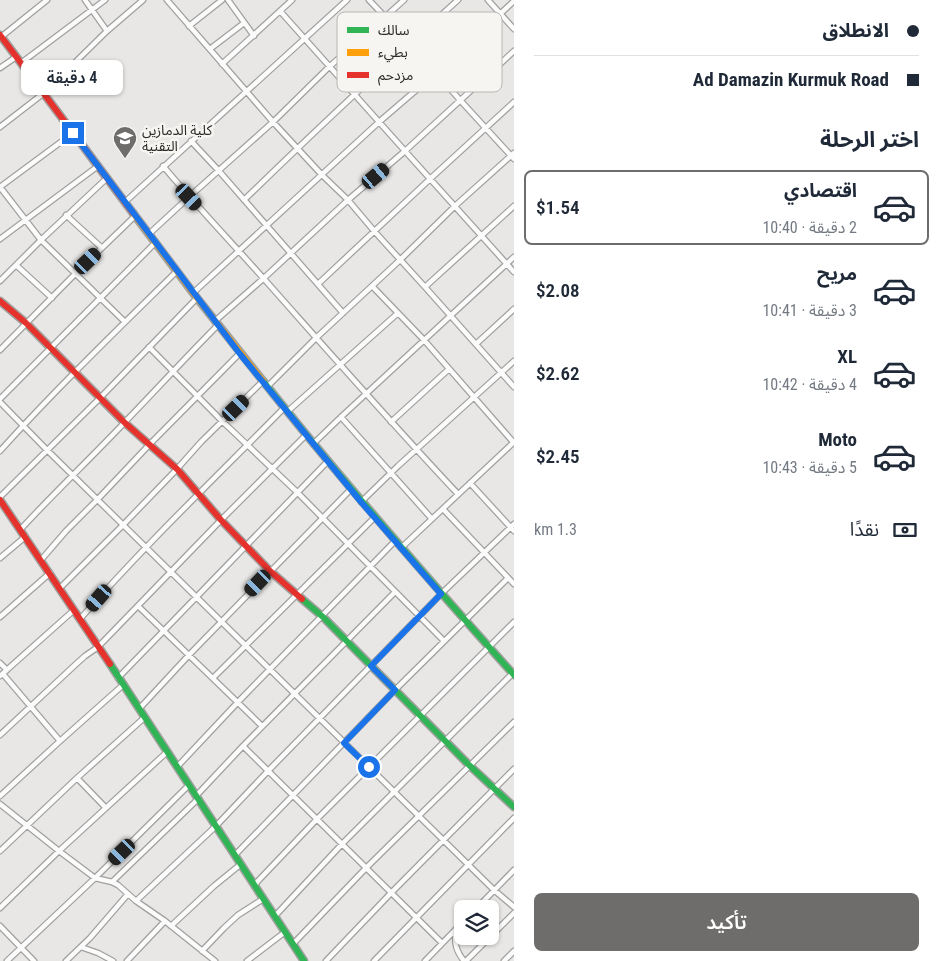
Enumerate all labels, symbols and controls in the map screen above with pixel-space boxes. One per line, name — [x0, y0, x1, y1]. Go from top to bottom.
legend — [337, 12, 502, 92]
text: الانطلاق — [823, 19, 889, 42]
text: سالك — [378, 22, 410, 38]
text: بطيء — [378, 44, 408, 63]
callout: 4 دقيقة — [22, 61, 124, 96]
text: مزدحم — [378, 67, 413, 86]
text: 4 دقيقة — [47, 68, 97, 87]
text: Ad Damazin Kurmuk Road — [693, 68, 889, 91]
route end — [62, 122, 84, 144]
place label: كلية الدمازين التقنية — [142, 122, 212, 154]
school or university icon: كلية الدمازين التقنية — [112, 125, 138, 159]
text: اختر الرحلة — [820, 127, 919, 152]
car — [359, 161, 392, 191]
text: اقتصادي — [784, 179, 857, 202]
car — [173, 181, 204, 213]
icon: car — [872, 185, 917, 230]
text: $1.54 — [536, 196, 580, 219]
text: 2 دقيقة · 10:40 — [762, 218, 857, 237]
car — [71, 245, 104, 277]
text: مريح — [817, 262, 857, 285]
icon: car — [872, 268, 917, 313]
text: $2.08 — [536, 279, 580, 302]
text: 3 دقيقة · 10:41 — [762, 301, 857, 320]
text: XL — [837, 345, 857, 368]
icon: car — [872, 351, 917, 396]
text: $2.62 — [536, 362, 580, 385]
text: 4 دقيقة · 10:42 — [762, 375, 857, 394]
car — [219, 392, 252, 424]
text: Moto — [818, 428, 857, 451]
icon: car — [872, 434, 917, 479]
text: $2.45 — [536, 445, 580, 468]
text: 5 دقيقة · 10:43 — [762, 458, 857, 477]
icon: cash — [891, 516, 919, 544]
text: نقدًا — [850, 518, 879, 541]
text: 1.3 km — [534, 520, 577, 539]
car — [242, 567, 273, 599]
car — [83, 582, 114, 614]
route start — [358, 756, 380, 778]
car — [105, 836, 138, 868]
button: تأكيد — [534, 893, 919, 951]
map controls — [454, 900, 499, 945]
button: layers — [454, 900, 499, 945]

